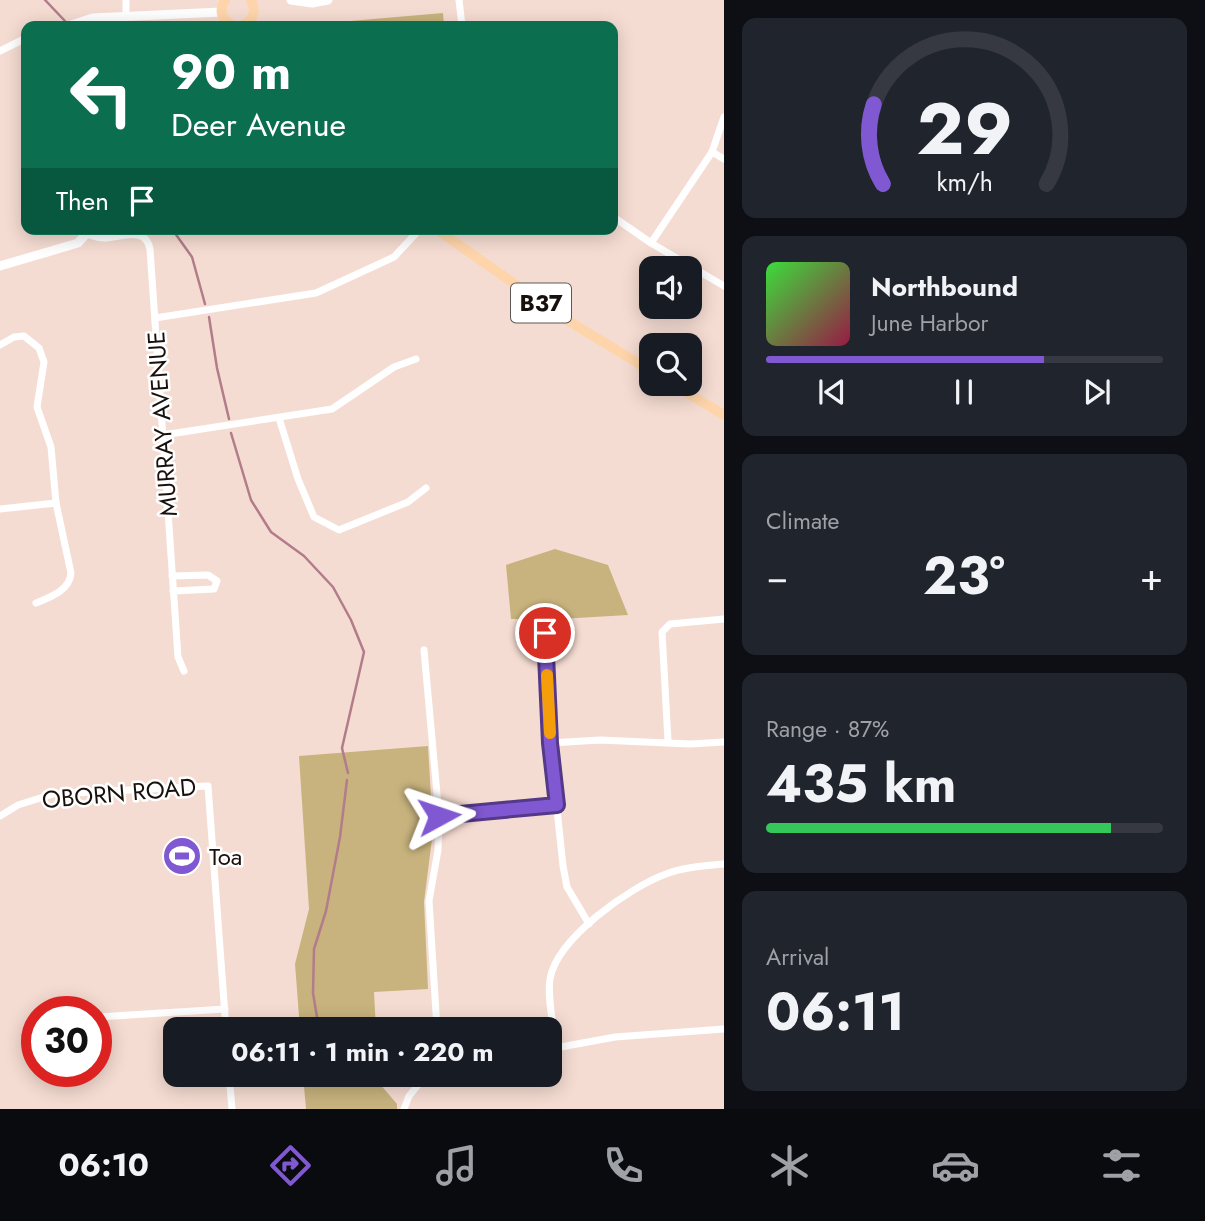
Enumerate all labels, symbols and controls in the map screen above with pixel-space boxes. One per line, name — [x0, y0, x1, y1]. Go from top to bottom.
text: 90 m — [171, 37, 291, 107]
icon: left — [56, 49, 147, 140]
text: 29 — [916, 76, 1013, 181]
text: Deer Avenue — [171, 102, 346, 148]
text: km/h — [936, 164, 993, 200]
text: Then — [56, 182, 109, 220]
icon: arrive — [123, 182, 161, 220]
map controls — [639, 256, 702, 396]
button: sound — [639, 256, 702, 319]
text: Northbound — [871, 268, 1018, 306]
road number: B37 — [511, 284, 571, 322]
text: June Harbor — [871, 306, 988, 340]
street label: MURRAY AVENUE — [138, 330, 186, 518]
button: search — [639, 333, 702, 396]
icon: previous — [813, 373, 851, 411]
icon: pause — [945, 373, 983, 411]
icon: next — [1078, 373, 1116, 411]
text: Climate — [766, 504, 839, 538]
text: 23° — [923, 538, 1005, 614]
text: − — [766, 549, 788, 604]
text: + — [1140, 549, 1163, 604]
pin — [515, 603, 575, 663]
icon: arrive — [526, 614, 564, 652]
text: Range · 87% — [766, 712, 889, 746]
text: 435 km — [766, 746, 956, 822]
street label: OBORN ROAD — [41, 769, 197, 817]
position arrow — [402, 779, 476, 853]
sports icon: Toa — [161, 835, 203, 877]
place label: Toa — [209, 839, 242, 874]
text: Arrival — [766, 940, 829, 974]
text: 06:11 — [766, 974, 905, 1050]
speed limit sign: 30 — [21, 996, 112, 1087]
text: 06:11 · 1 min · 220 m — [231, 1033, 494, 1071]
icon: directions — [266, 1141, 315, 1190]
icon: music — [432, 1141, 481, 1190]
icon: phone — [599, 1141, 648, 1190]
icon: climate — [765, 1141, 814, 1190]
icon: car — [931, 1141, 980, 1190]
icon: filters — [1097, 1141, 1146, 1190]
text: 06:10 — [59, 1142, 149, 1188]

